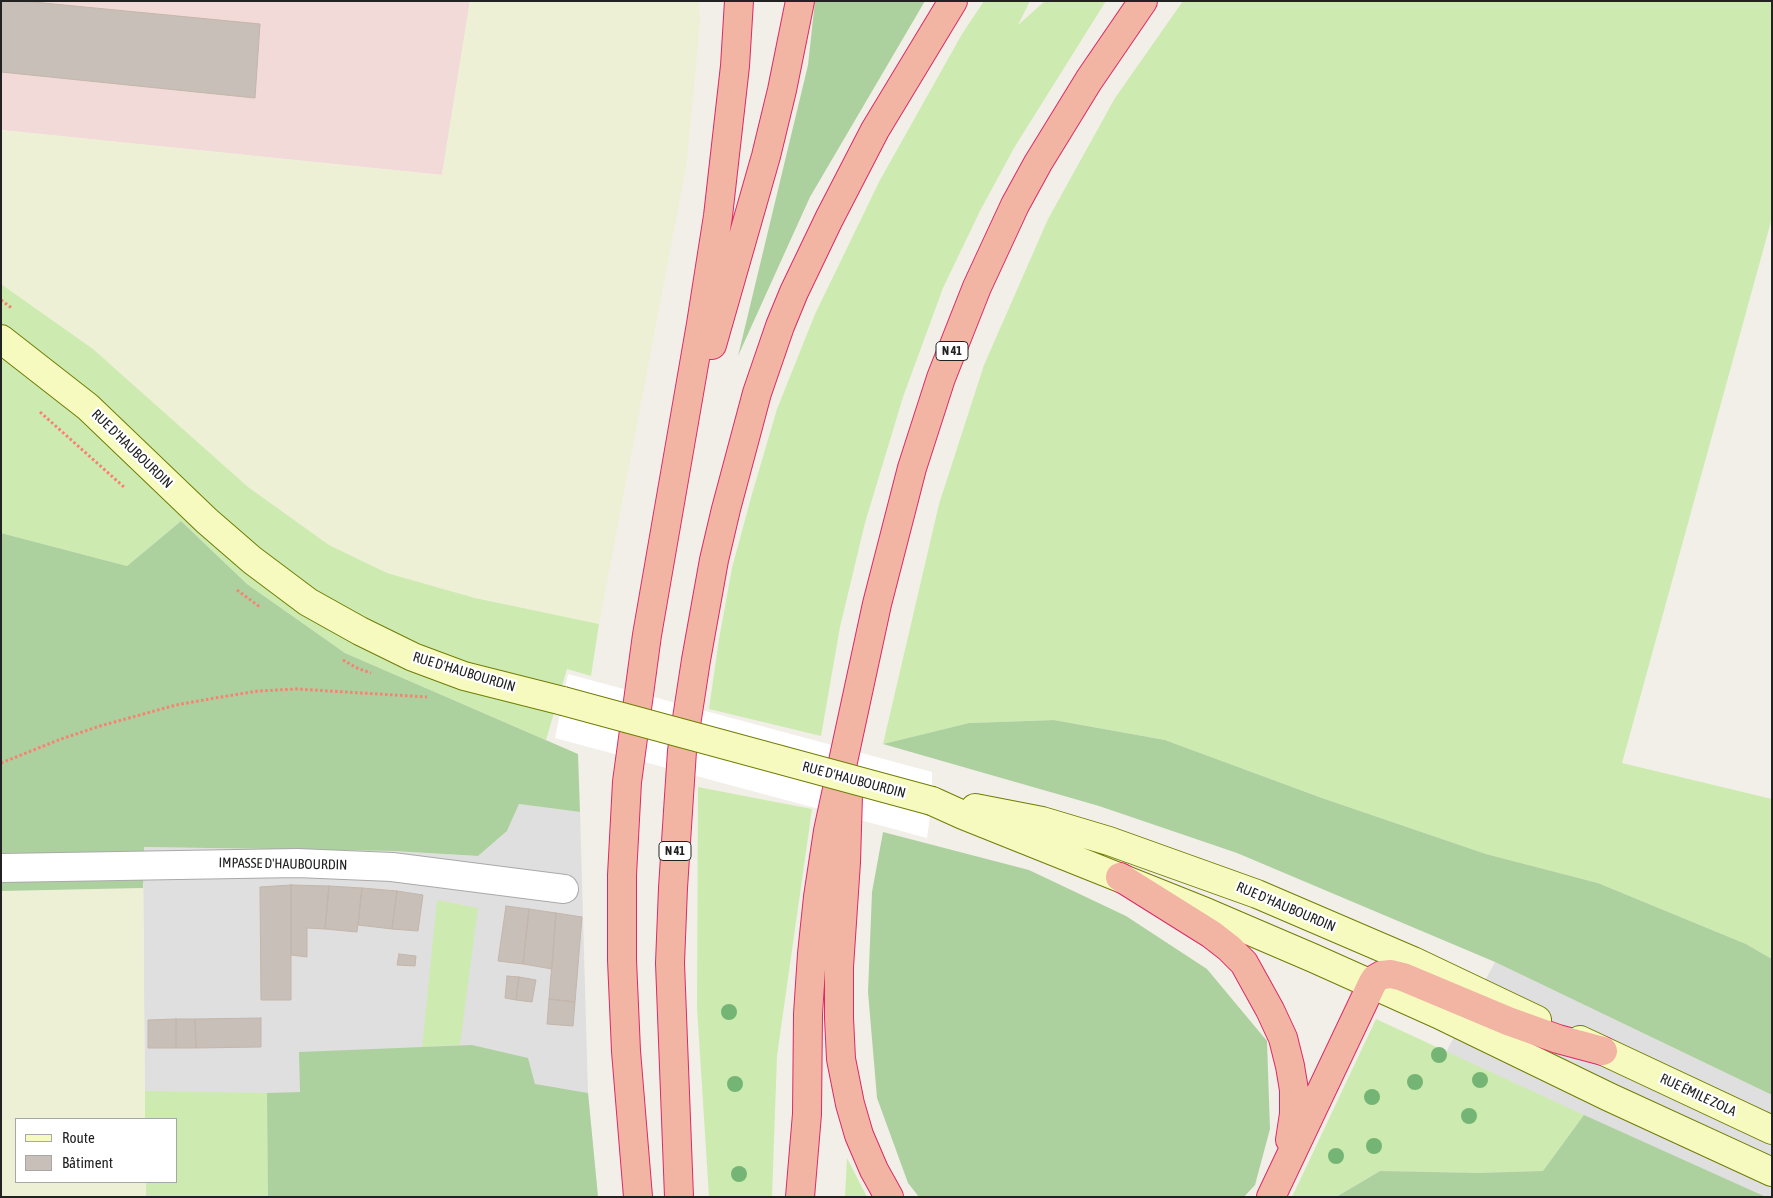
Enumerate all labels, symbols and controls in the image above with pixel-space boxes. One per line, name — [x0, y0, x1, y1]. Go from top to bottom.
road number: N 41 — [936, 342, 968, 361]
street label: RUE D'HAUBOURDIN — [88, 406, 176, 492]
street label: RUE D'HAUBOURDIN — [411, 648, 517, 696]
street label: RUE D'HAUBOURDIN — [800, 758, 908, 802]
road number: N 41 — [659, 841, 691, 860]
street label: IMPASSE D'HAUBOURDIN — [218, 854, 348, 874]
street label: RUE D'HAUBOURDIN — [1234, 879, 1338, 935]
street label: RUE ÉMILE ZOLA — [1657, 1070, 1739, 1120]
legend — [15, 1118, 178, 1183]
text: Route — [62, 1129, 95, 1146]
text: Bâtiment — [62, 1154, 113, 1171]

